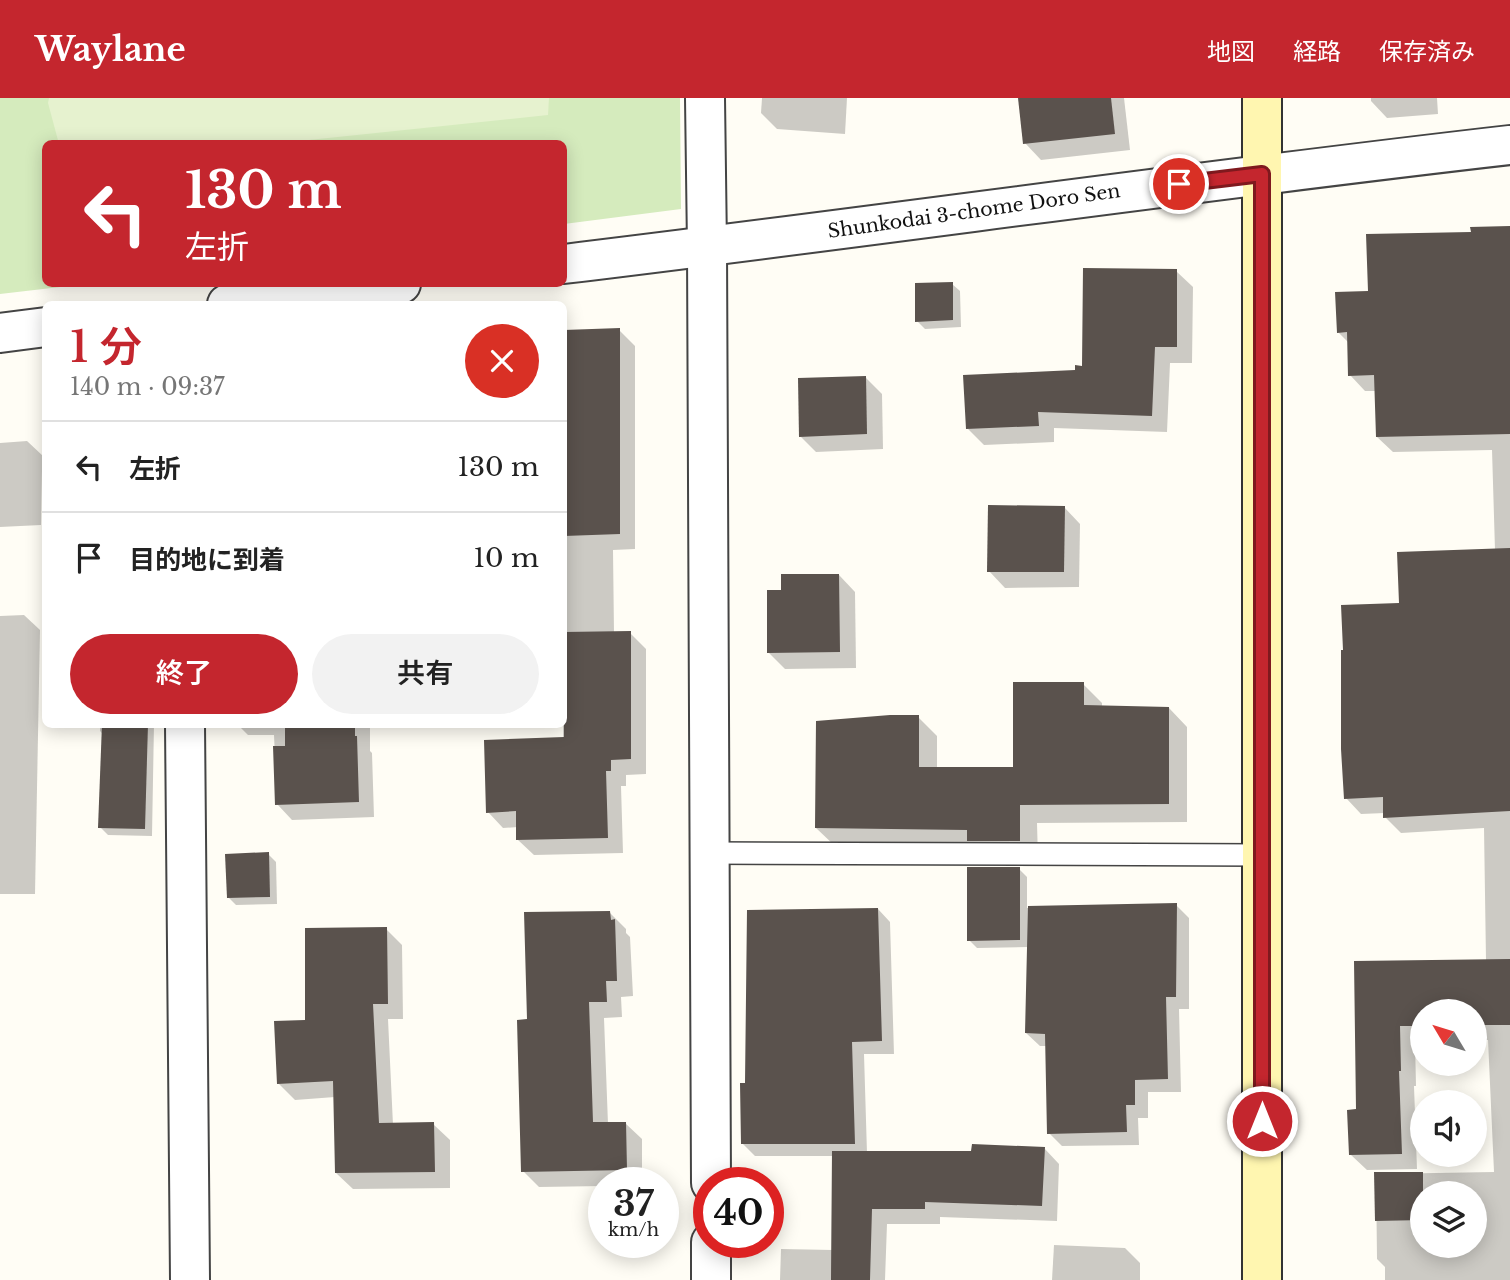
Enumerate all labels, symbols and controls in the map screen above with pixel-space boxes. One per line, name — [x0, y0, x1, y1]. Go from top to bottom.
text: Waylane — [35, 29, 186, 70]
text: 地図 — [1207, 37, 1255, 66]
text: 経路 — [1293, 37, 1341, 66]
text: 保存済み — [1379, 37, 1475, 66]
pin — [1149, 154, 1209, 214]
text: 130 m — [185, 160, 342, 221]
icon: arrive — [1160, 165, 1198, 203]
icon: left — [70, 168, 161, 259]
street label: Shunkodai 3-chome Doro Sen — [826, 179, 1122, 243]
text: 左折 — [185, 227, 249, 267]
text: 1 分 — [70, 321, 142, 373]
button: close — [465, 324, 539, 398]
text: 140 m · 09:37 — [70, 373, 225, 401]
icon: left — [70, 448, 108, 486]
text: 130 m — [457, 451, 539, 483]
text: 左折 — [129, 453, 181, 485]
icon: arrive — [70, 539, 108, 577]
text: 10 m — [473, 542, 539, 574]
text: 目的地に到着 — [129, 544, 285, 576]
button: 終了 — [70, 634, 298, 714]
button: 共有 — [312, 634, 539, 714]
north arrow — [1410, 999, 1488, 1076]
map controls — [1410, 999, 1487, 1258]
position arrow — [1225, 1084, 1299, 1158]
button: sound — [1410, 1090, 1487, 1167]
speed limit sign: 40 — [693, 1167, 784, 1258]
button: layers — [1410, 1181, 1487, 1258]
text: 37 — [613, 1182, 654, 1225]
text: km/h — [608, 1219, 659, 1241]

